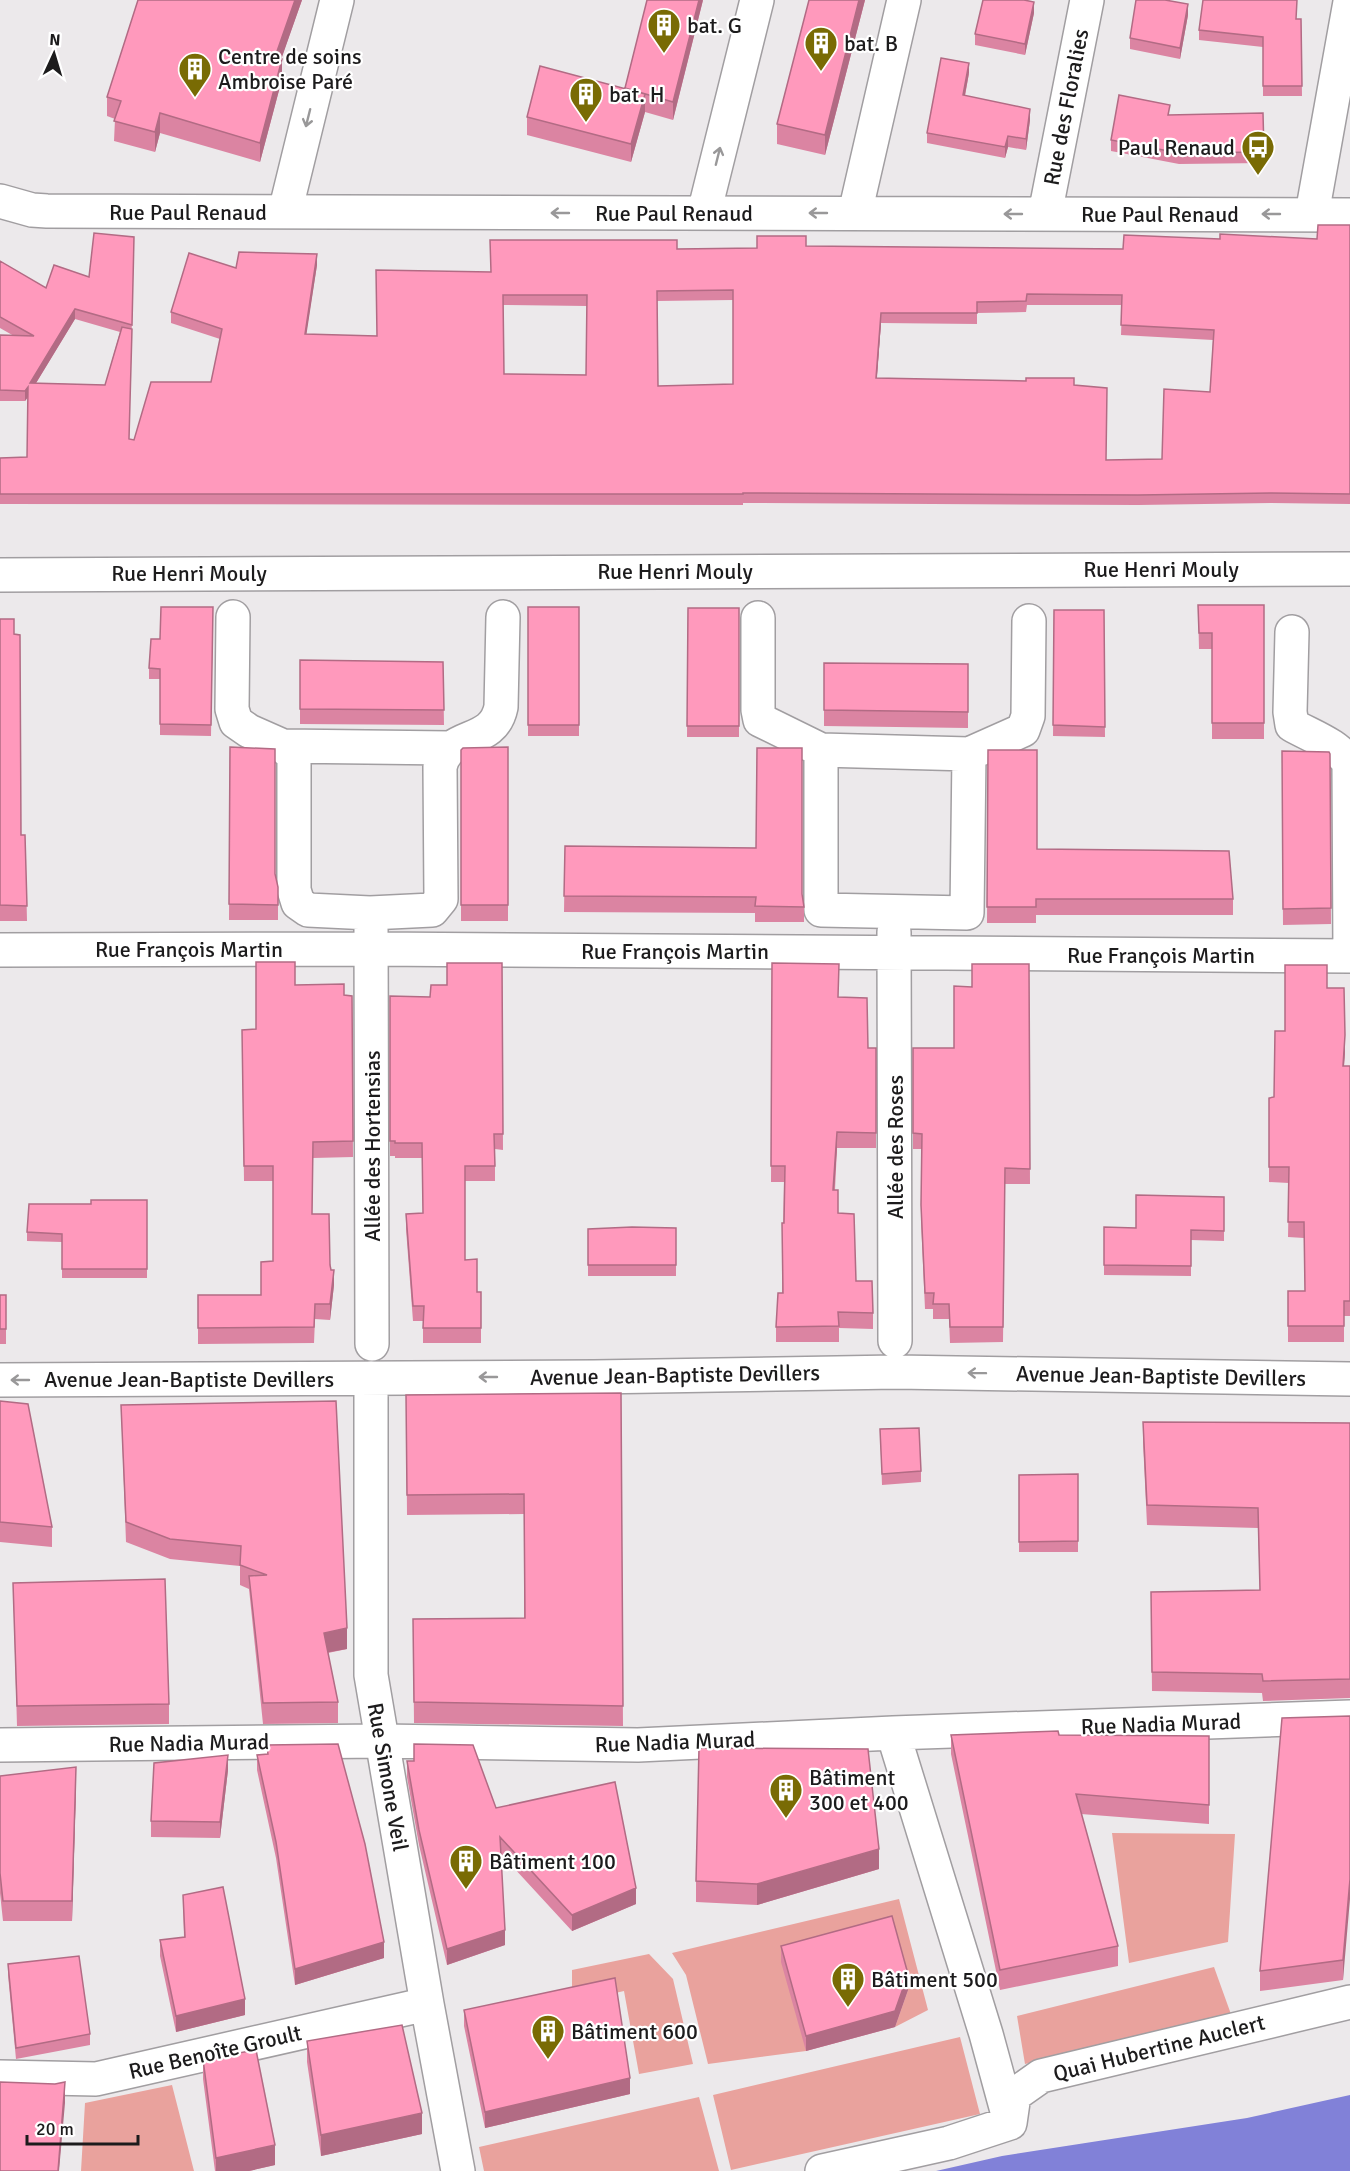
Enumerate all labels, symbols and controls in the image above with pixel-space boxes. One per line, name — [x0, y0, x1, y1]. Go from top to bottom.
building icon: bat. G — [646, 7, 682, 54]
place label: bat. G — [687, 12, 742, 39]
north arrow — [24, 24, 84, 84]
building icon: bat. B — [803, 25, 839, 72]
street label: Rue des Floralies — [1038, 26, 1094, 188]
text: N — [49, 30, 61, 50]
place label: bat. B — [844, 30, 898, 57]
place label: Centre de soins Ambroise Paré — [218, 43, 362, 95]
building icon: Centre de soins Ambroise Paré — [177, 51, 213, 98]
building icon: bat. H — [568, 76, 604, 123]
place label: bat. H — [609, 81, 665, 108]
one-way arrow — [302, 108, 314, 127]
bus stop icon: Paul Renaud — [1240, 129, 1276, 176]
place label: Paul Renaud — [1118, 134, 1235, 161]
one-way arrow — [713, 147, 725, 166]
street label: Rue Paul Renaud — [109, 199, 267, 226]
street label: Rue Paul Renaud — [595, 200, 753, 227]
street label: Rue Paul Renaud — [1081, 201, 1239, 228]
one-way arrow — [550, 207, 570, 219]
one-way arrow — [808, 207, 828, 219]
one-way arrow — [1003, 208, 1023, 220]
one-way arrow — [1261, 208, 1281, 220]
street label: Rue Henri Mouly — [1083, 556, 1239, 583]
street label: Rue Henri Mouly — [597, 558, 753, 585]
street label: Rue Henri Mouly — [111, 560, 267, 587]
street label: Rue François Martin — [95, 936, 283, 963]
street label: Rue François Martin — [581, 938, 769, 965]
street label: Rue François Martin — [1067, 942, 1255, 969]
street label: Allée des Hortensias — [359, 1050, 386, 1242]
street label: Allée des Roses — [882, 1075, 909, 1219]
street label: Avenue Jean-Baptiste Devillers — [530, 1359, 820, 1391]
street label: Avenue Jean-Baptiste Devillers — [1016, 1360, 1306, 1392]
street label: Avenue Jean-Baptiste Devillers — [44, 1366, 334, 1393]
one-way arrow — [967, 1368, 987, 1379]
one-way arrow — [478, 1371, 498, 1383]
one-way arrow — [10, 1374, 30, 1386]
street label: Rue Simone Veil — [362, 1701, 414, 1853]
street label: Rue Nadia Murad — [1080, 1708, 1242, 1740]
street label: Rue Nadia Murad — [594, 1726, 756, 1758]
street label: Rue Nadia Murad — [108, 1728, 270, 1758]
place label: Bâtiment 300 et 400 — [809, 1764, 909, 1816]
building icon: Bâtiment 300 et 400 — [768, 1772, 804, 1819]
building icon: Bâtiment 100 — [448, 1843, 484, 1890]
place label: Bâtiment 100 — [489, 1848, 616, 1875]
building icon: Bâtiment 500 — [830, 1961, 866, 2008]
place label: Bâtiment 500 — [871, 1966, 998, 1993]
street label: Quai Hubertine Auclert — [1050, 2009, 1268, 2087]
building icon: Bâtiment 600 — [530, 2013, 566, 2060]
place label: Bâtiment 600 — [571, 2018, 698, 2045]
street label: Rue Benoîte Groult — [126, 2019, 304, 2085]
scale bar — [27, 2108, 138, 2146]
text: 20 m — [36, 2118, 74, 2140]

